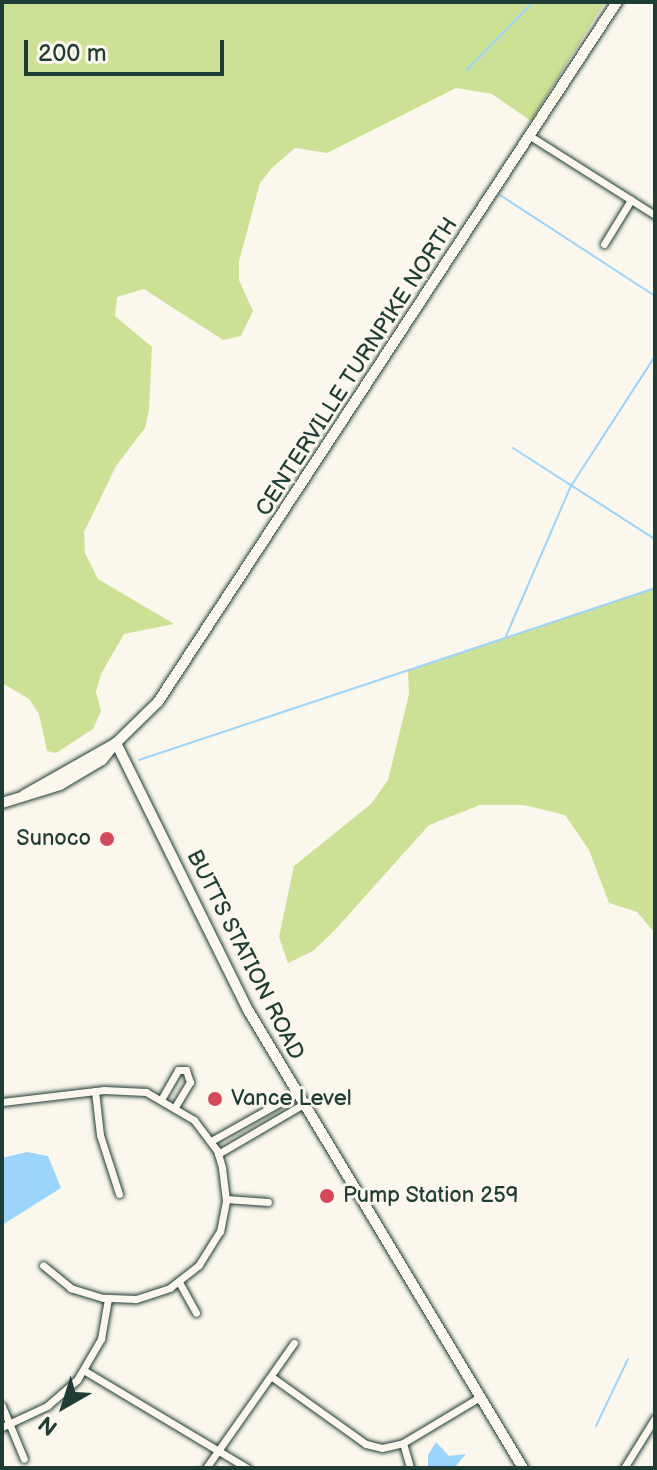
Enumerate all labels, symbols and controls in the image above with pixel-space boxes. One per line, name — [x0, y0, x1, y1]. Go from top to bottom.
scale bar — [28, 24, 228, 74]
text: 200 m — [38, 39, 107, 68]
street label: CENTERVILLE TURNPIKE NORTH — [250, 213, 464, 521]
place label: Sunoco — [16, 826, 91, 852]
marker: Sunoco — [98, 830, 116, 848]
street label: BUTTS STATION ROAD — [180, 845, 310, 1065]
place label: Vance Level — [231, 1086, 352, 1112]
marker: Vance Level — [206, 1090, 224, 1108]
place label: Pump Station 259 — [343, 1183, 519, 1209]
marker: Pump Station 259 — [318, 1187, 336, 1205]
north arrow — [24, 1366, 104, 1446]
text: N — [34, 1409, 64, 1441]

